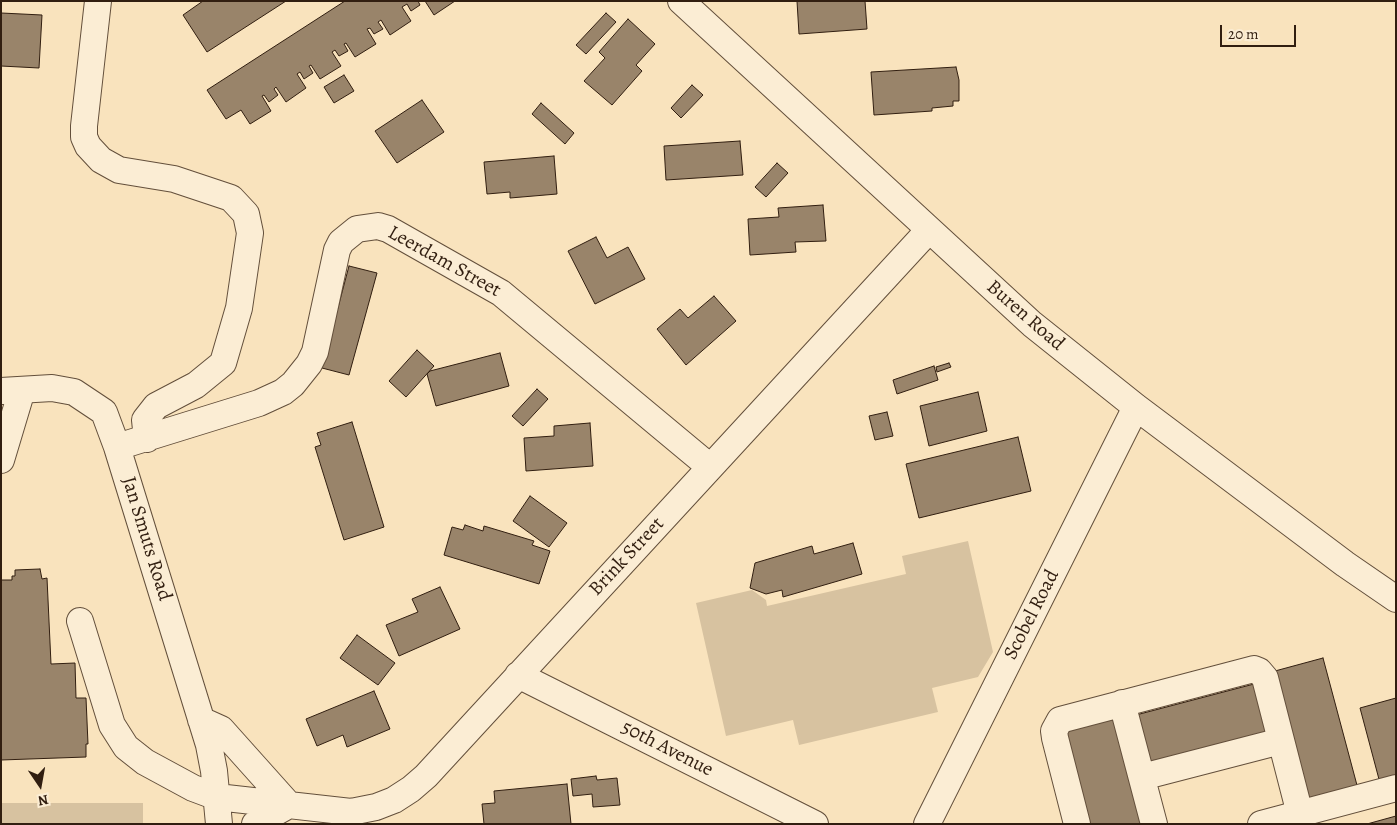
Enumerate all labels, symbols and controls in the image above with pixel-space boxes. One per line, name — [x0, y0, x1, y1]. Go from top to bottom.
scale bar — [1222, 15, 1298, 47]
text: 20 m — [1228, 24, 1259, 44]
street label: Leerdam Street — [383, 221, 505, 303]
street label: Buren Road — [981, 276, 1069, 356]
street label: Jan Smuts Road — [116, 474, 176, 604]
street label: Brink Street — [584, 513, 670, 601]
street label: Scobel Road — [999, 566, 1065, 664]
street label: 50th Avenue — [617, 716, 717, 782]
north arrow — [15, 760, 65, 810]
text: N — [36, 790, 50, 811]

